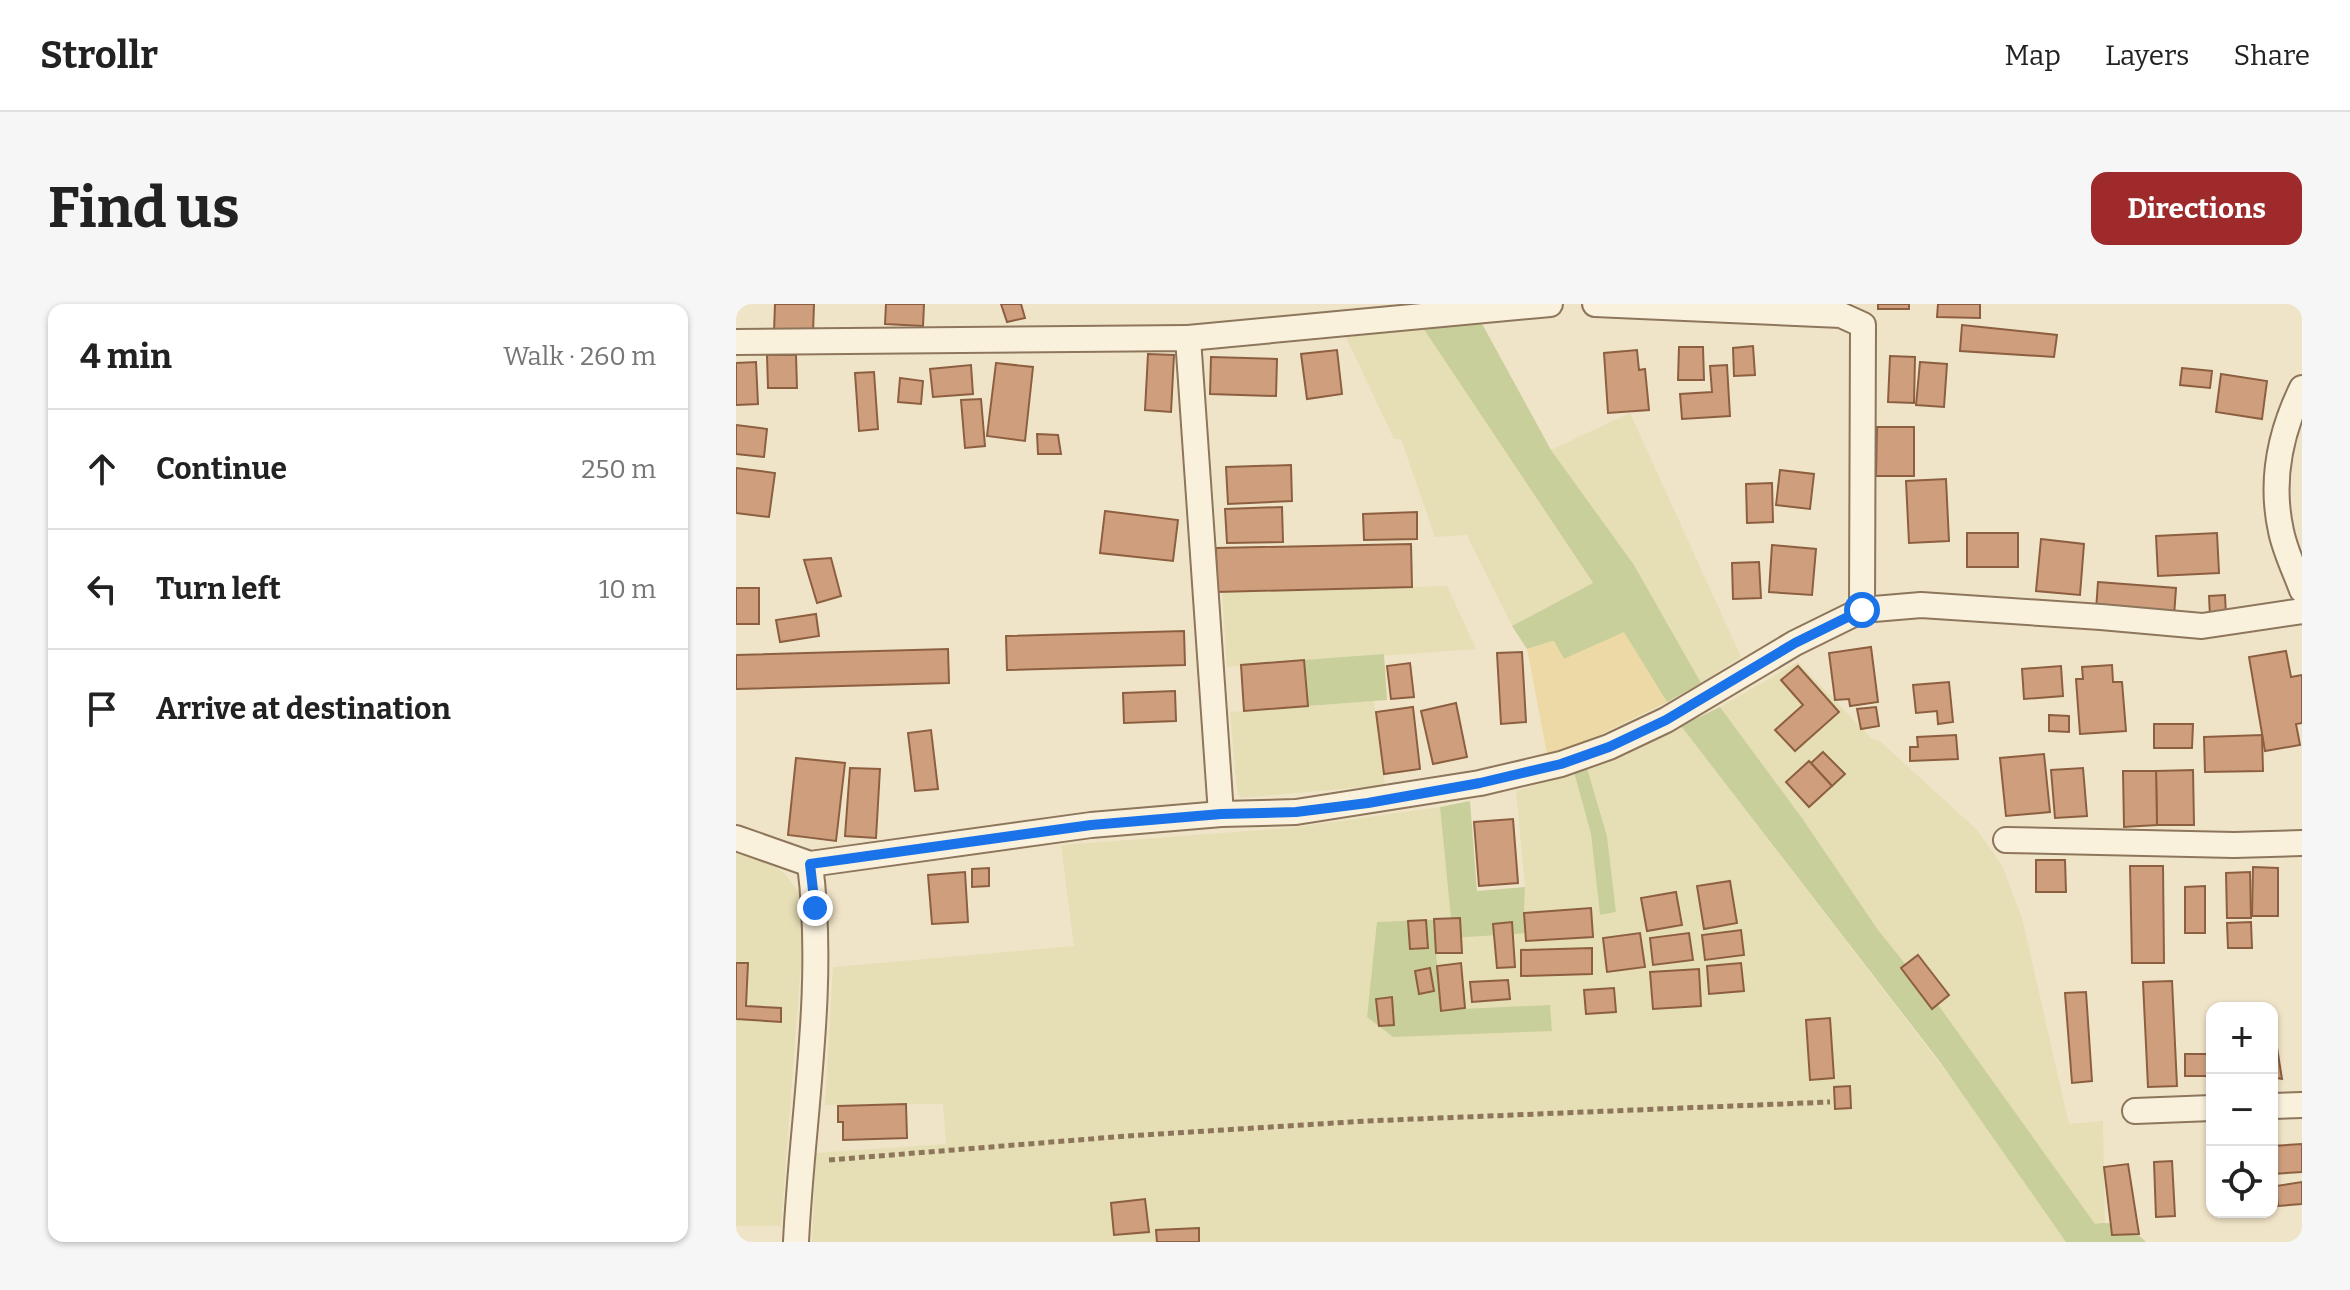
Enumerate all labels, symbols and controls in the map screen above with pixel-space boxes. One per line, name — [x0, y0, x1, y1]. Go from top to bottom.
text: Strollr — [40, 32, 158, 78]
text: Map — [2004, 39, 2061, 72]
text: Layers — [2105, 39, 2189, 72]
text: Share — [2233, 39, 2310, 72]
button: Directions — [2091, 172, 2302, 245]
text: Find us — [48, 175, 240, 242]
text: 4 min — [80, 336, 172, 377]
text: Walk · 260 m — [503, 341, 656, 372]
icon: ahead — [80, 447, 124, 491]
text: Continue — [156, 451, 287, 487]
text: 250 m — [581, 454, 656, 485]
icon: left — [80, 567, 124, 611]
text: Turn left — [156, 571, 281, 607]
text: 10 m — [599, 574, 656, 605]
route start — [1844, 592, 1880, 628]
icon: arrive — [80, 687, 124, 731]
text: Arrive at destination — [156, 691, 451, 727]
route end — [797, 890, 833, 926]
map controls — [2206, 1002, 2278, 1218]
button: + — [2206, 1002, 2278, 1074]
button: − — [2206, 1074, 2278, 1146]
button: locate — [2206, 1146, 2278, 1218]

